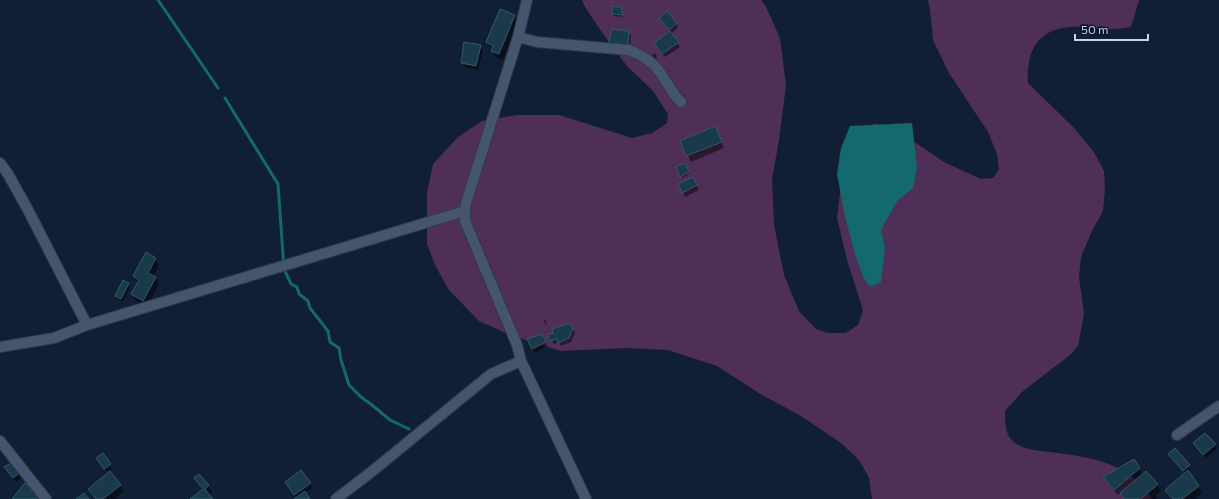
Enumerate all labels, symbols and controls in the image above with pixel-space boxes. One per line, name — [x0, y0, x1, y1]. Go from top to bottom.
scale bar — [1075, 16, 1148, 42]
text: 50 m — [1081, 22, 1109, 36]

